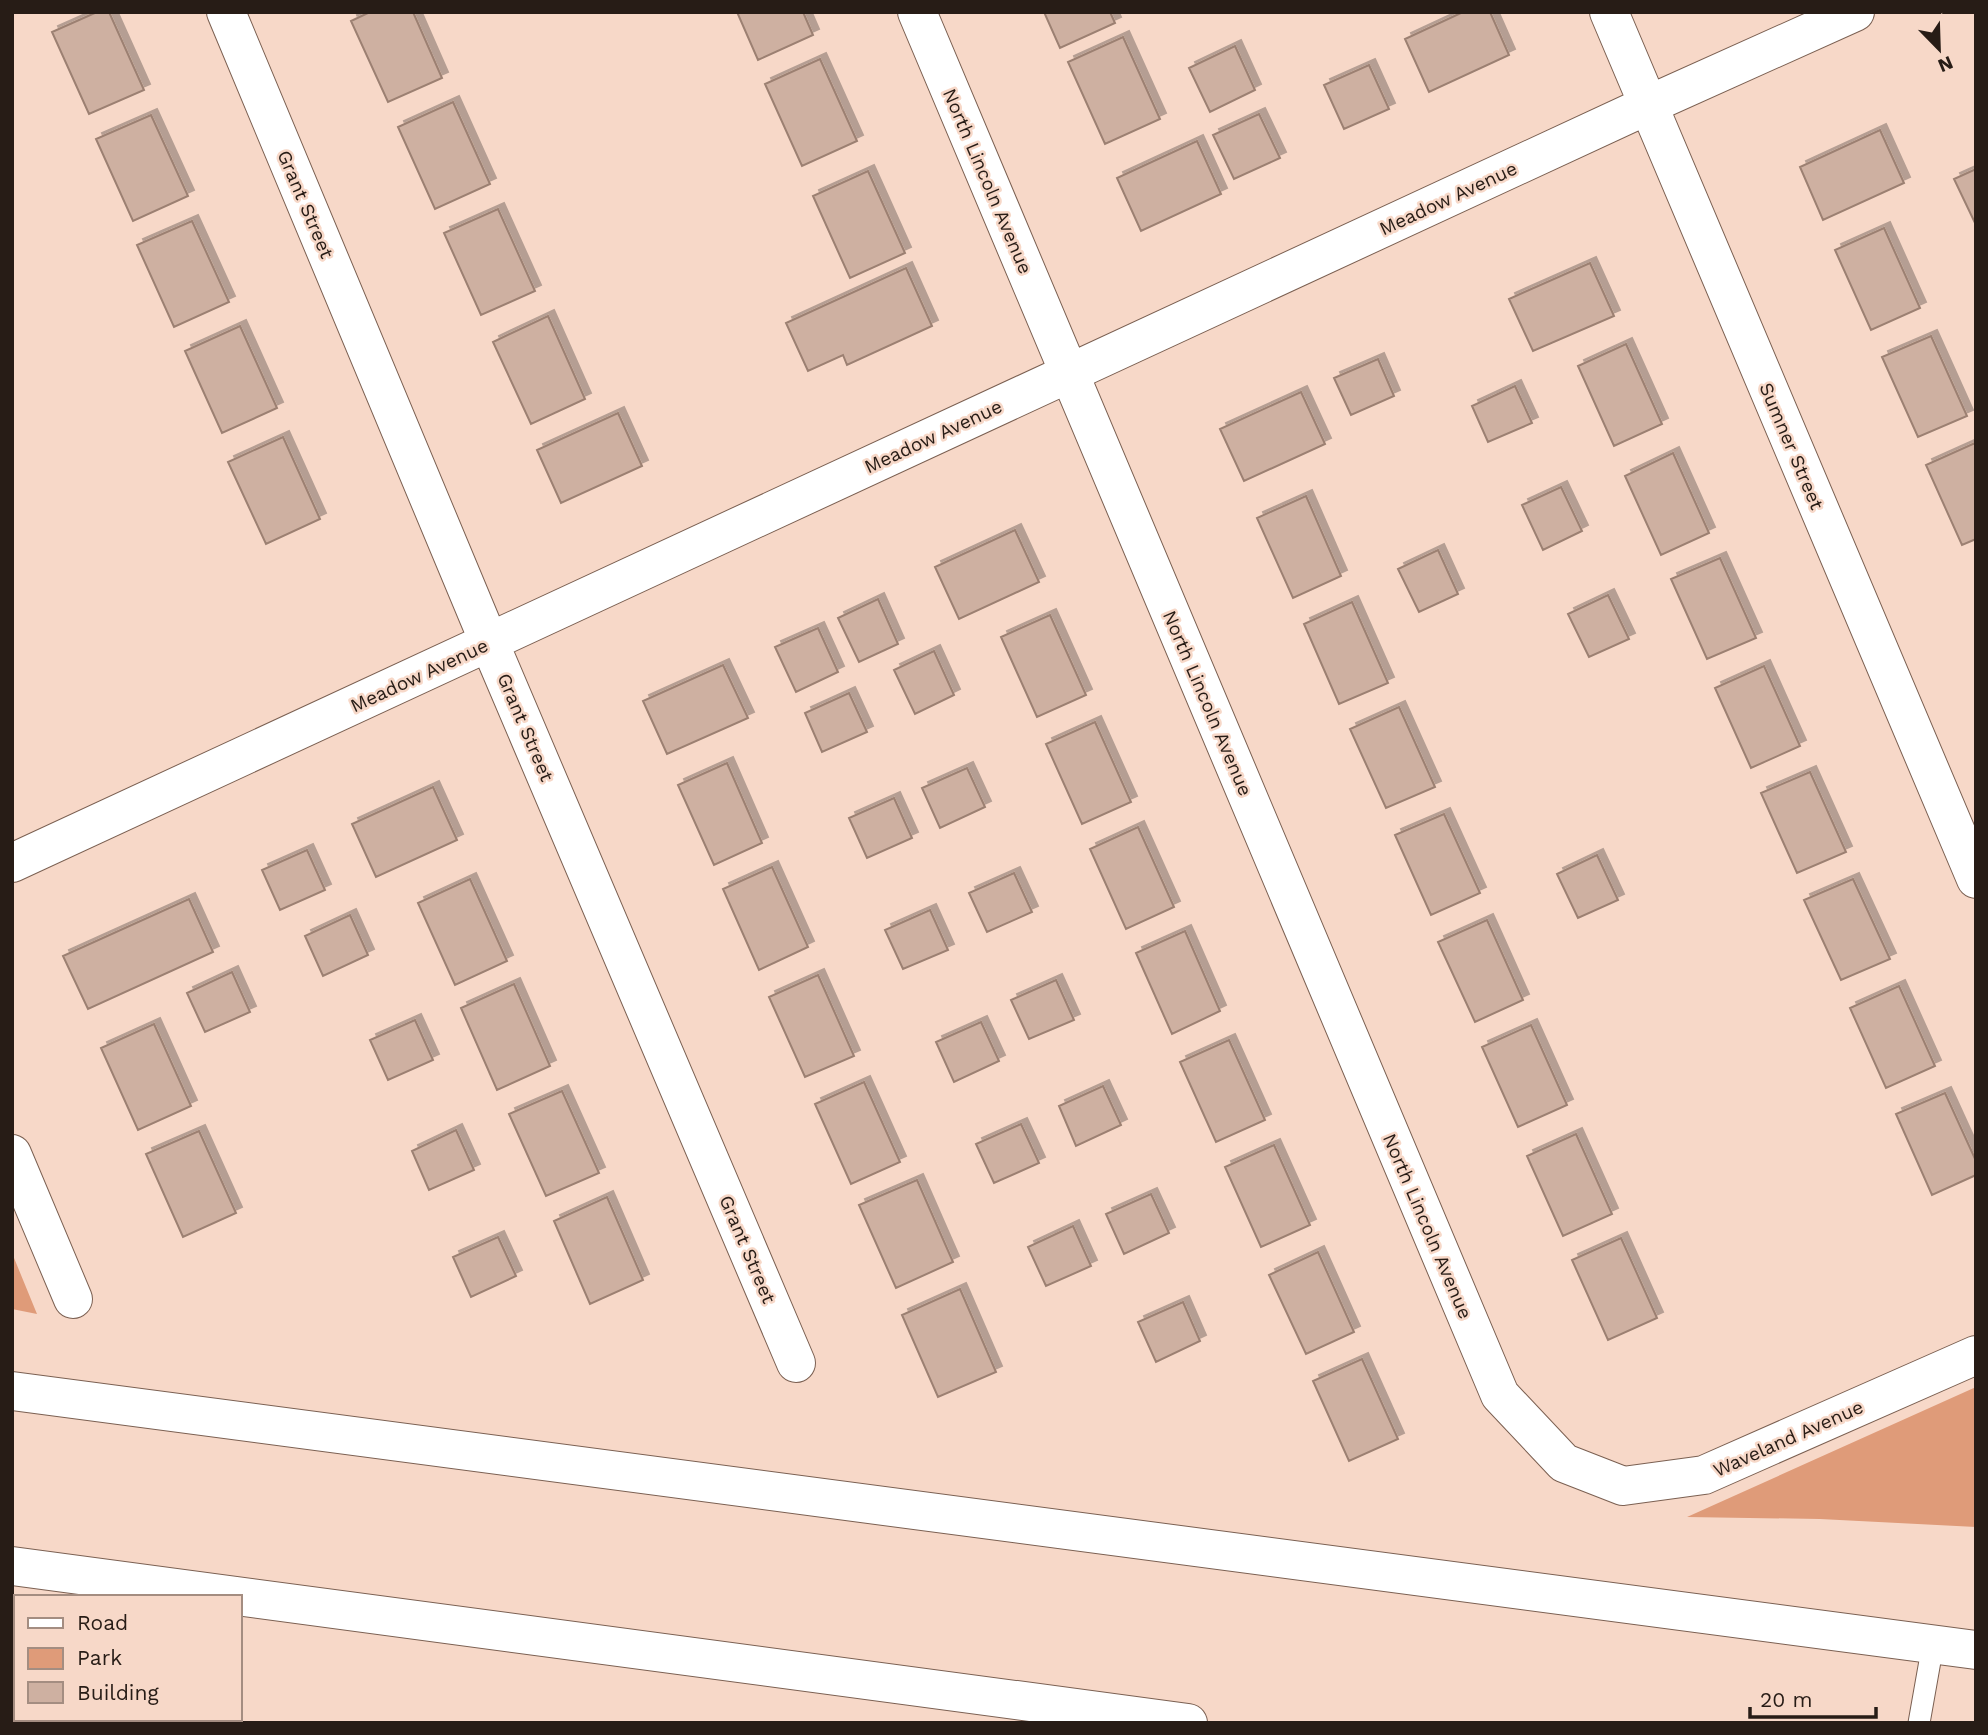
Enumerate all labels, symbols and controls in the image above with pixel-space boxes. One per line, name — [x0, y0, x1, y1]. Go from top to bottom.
north arrow — [1904, 14, 1974, 84]
text: N — [1934, 51, 1956, 78]
street label: North Lincoln Avenue — [938, 85, 1037, 277]
street label: Grant Street — [272, 147, 339, 262]
street label: Meadow Avenue — [1376, 157, 1521, 240]
street label: Sumner Street — [1754, 379, 1829, 513]
street label: Meadow Avenue — [861, 395, 1006, 478]
street label: North Lincoln Avenue — [1158, 607, 1257, 799]
street label: Meadow Avenue — [347, 634, 492, 717]
street label: Grant Street — [492, 670, 559, 785]
street label: North Lincoln Avenue — [1378, 1130, 1477, 1322]
street label: Grant Street — [714, 1192, 781, 1307]
street label: Waveland Avenue — [1710, 1395, 1867, 1482]
legend — [14, 1595, 242, 1721]
text: Road — [77, 1610, 128, 1635]
text: Park — [77, 1645, 122, 1670]
scale bar — [1750, 1676, 1876, 1720]
text: Building — [77, 1680, 159, 1705]
text: 20 m — [1760, 1687, 1812, 1712]

